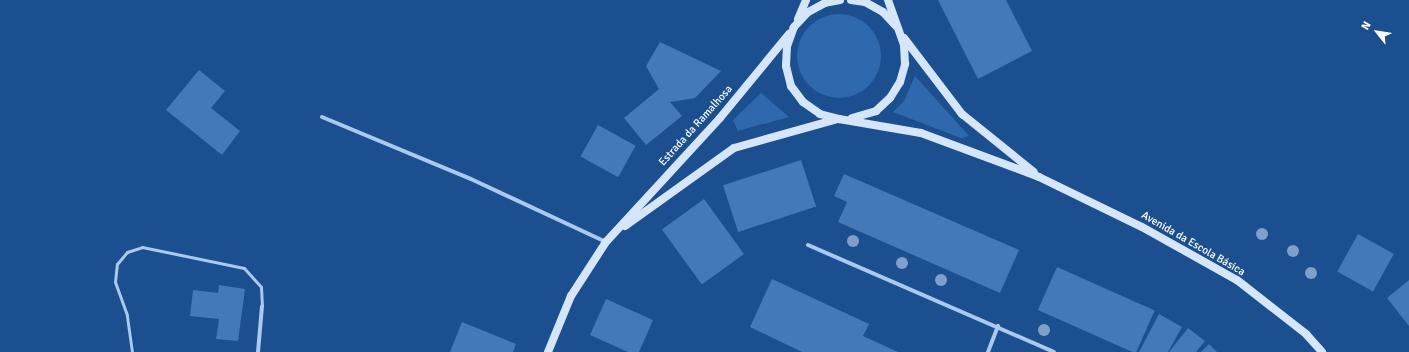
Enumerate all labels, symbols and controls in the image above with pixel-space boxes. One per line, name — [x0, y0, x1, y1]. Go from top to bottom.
north arrow — [1357, 12, 1397, 52]
text: N — [1359, 19, 1374, 32]
street label: Estrada da Ramalhosa — [656, 83, 736, 169]
street label: Avenida da Escola Básica — [1139, 209, 1247, 279]

